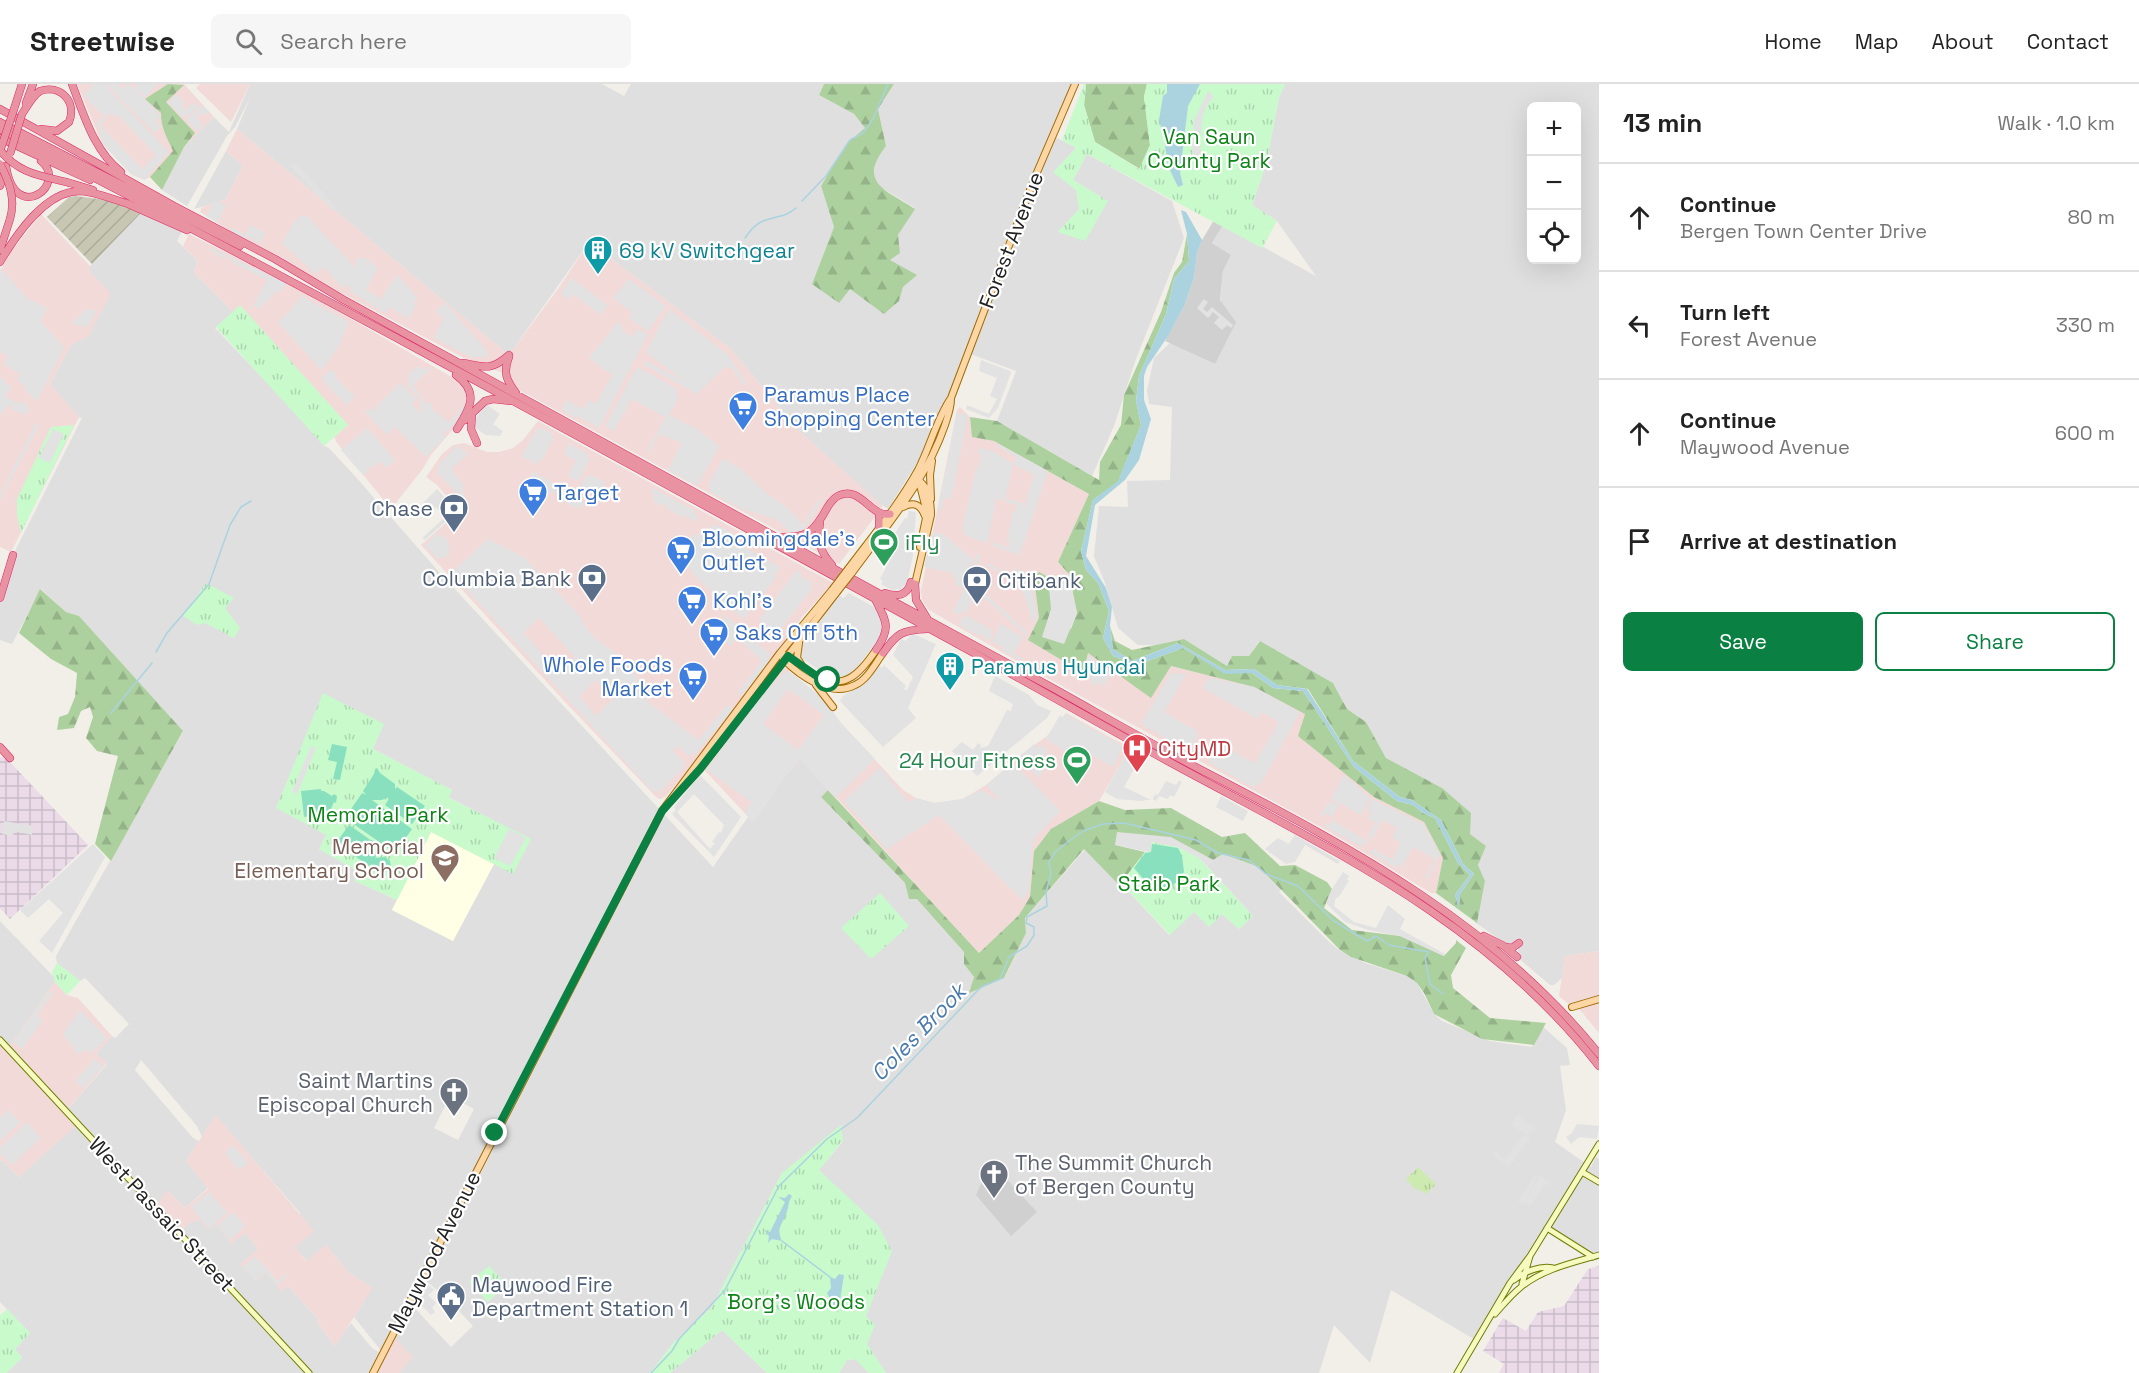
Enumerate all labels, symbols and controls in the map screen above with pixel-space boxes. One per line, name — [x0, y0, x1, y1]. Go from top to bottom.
search box — [211, 14, 631, 68]
text: Streetwise — [30, 23, 175, 59]
icon: search — [232, 25, 265, 58]
text: Search here — [280, 27, 407, 55]
text: Home — [1764, 28, 1822, 55]
text: Map — [1855, 28, 1899, 55]
text: About — [1932, 28, 1994, 55]
text: Contact — [2027, 28, 2109, 55]
map controls — [1527, 102, 1581, 264]
button: + — [1527, 102, 1581, 156]
text: 13 min — [1623, 106, 1702, 140]
text: Walk · 1.0 km — [1997, 110, 2115, 136]
park label: Van Saun County Park — [1147, 123, 1271, 174]
button: − — [1527, 156, 1581, 210]
street label: Forest Avenue — [973, 168, 1049, 312]
text: Continue — [1680, 190, 1776, 218]
icon: ahead — [1623, 201, 1656, 234]
text: 80 m — [2067, 204, 2115, 230]
button: locate — [1527, 210, 1581, 264]
text: Bergen Town Center Drive — [1680, 218, 1927, 244]
building icon: 69 kV Switchgear — [582, 234, 614, 276]
place label: 69 kV Switchgear — [619, 237, 795, 264]
text: Turn left — [1680, 298, 1770, 326]
icon: left — [1623, 309, 1656, 342]
text: 330 m — [2056, 312, 2115, 338]
text: Forest Avenue — [1680, 326, 1817, 352]
place label: Paramus Place Shopping Center — [764, 381, 935, 432]
supermarket icon: Paramus Place Shopping Center — [727, 390, 759, 432]
text: Continue — [1680, 406, 1776, 434]
icon: ahead — [1623, 417, 1656, 450]
text: 600 m — [2055, 420, 2115, 446]
text: Maywood Avenue — [1680, 434, 1850, 460]
supermarket icon: Target — [517, 476, 549, 518]
place label: Target — [554, 479, 619, 506]
bank icon: Chase — [438, 492, 470, 534]
place label: Chase — [371, 495, 433, 522]
place label: Bloomingdale's Outlet — [702, 525, 855, 576]
icon: arrive — [1623, 525, 1656, 558]
sports icon: iFly — [868, 526, 900, 568]
text: Arrive at destination — [1680, 527, 1897, 555]
place label: iFly — [905, 529, 939, 556]
supermarket icon: Bloomingdale's Outlet — [665, 534, 697, 576]
bank icon: Columbia Bank — [576, 562, 608, 604]
bank icon: Citibank — [961, 564, 993, 606]
place label: Columbia Bank — [422, 565, 571, 592]
place label: Citibank — [998, 567, 1081, 594]
supermarket icon: Kohl's — [676, 584, 708, 626]
place label: Kohl's — [713, 587, 773, 614]
button: Save — [1623, 612, 1863, 671]
button: Share — [1875, 612, 2115, 671]
supermarket icon: Saks Off 5th — [698, 616, 730, 658]
place label: Saks Off 5th — [735, 619, 858, 646]
building icon: Paramus Hyundai — [934, 650, 966, 692]
place label: Whole Foods Market — [543, 651, 672, 702]
place label: Paramus Hyundai — [971, 653, 1145, 680]
supermarket icon: Whole Foods Market — [677, 660, 709, 702]
route start — [814, 666, 840, 692]
hospital icon: CityMD — [1121, 732, 1153, 774]
place label: CityMD — [1158, 735, 1231, 762]
sports icon: 24 Hour Fitness — [1061, 744, 1093, 786]
place label: 24 Hour Fitness — [899, 747, 1056, 774]
park label: Memorial Park — [308, 801, 449, 828]
place label: Memorial Elementary School — [234, 833, 424, 884]
school or university icon: Memorial Elementary School — [429, 842, 461, 884]
park label: Staib Park — [1118, 870, 1220, 897]
water label: Coles Brook — [865, 976, 973, 1087]
place label: Saint Martins Episcopal Church — [258, 1067, 433, 1118]
church icon: Saint Martins Episcopal Church — [438, 1076, 470, 1118]
route end — [481, 1119, 507, 1145]
street label: West Passaic Street — [83, 1131, 241, 1297]
place label: The Summit Church of Bergen County — [1015, 1149, 1212, 1200]
church icon: The Summit Church of Bergen County — [978, 1158, 1010, 1200]
street label: Maywood Avenue — [382, 1166, 486, 1338]
place label: Maywood Fire Department Station 1 — [472, 1271, 688, 1322]
public building icon: Maywood Fire Department Station 1 — [435, 1280, 467, 1322]
park label: Borg's Woods — [727, 1288, 865, 1315]

